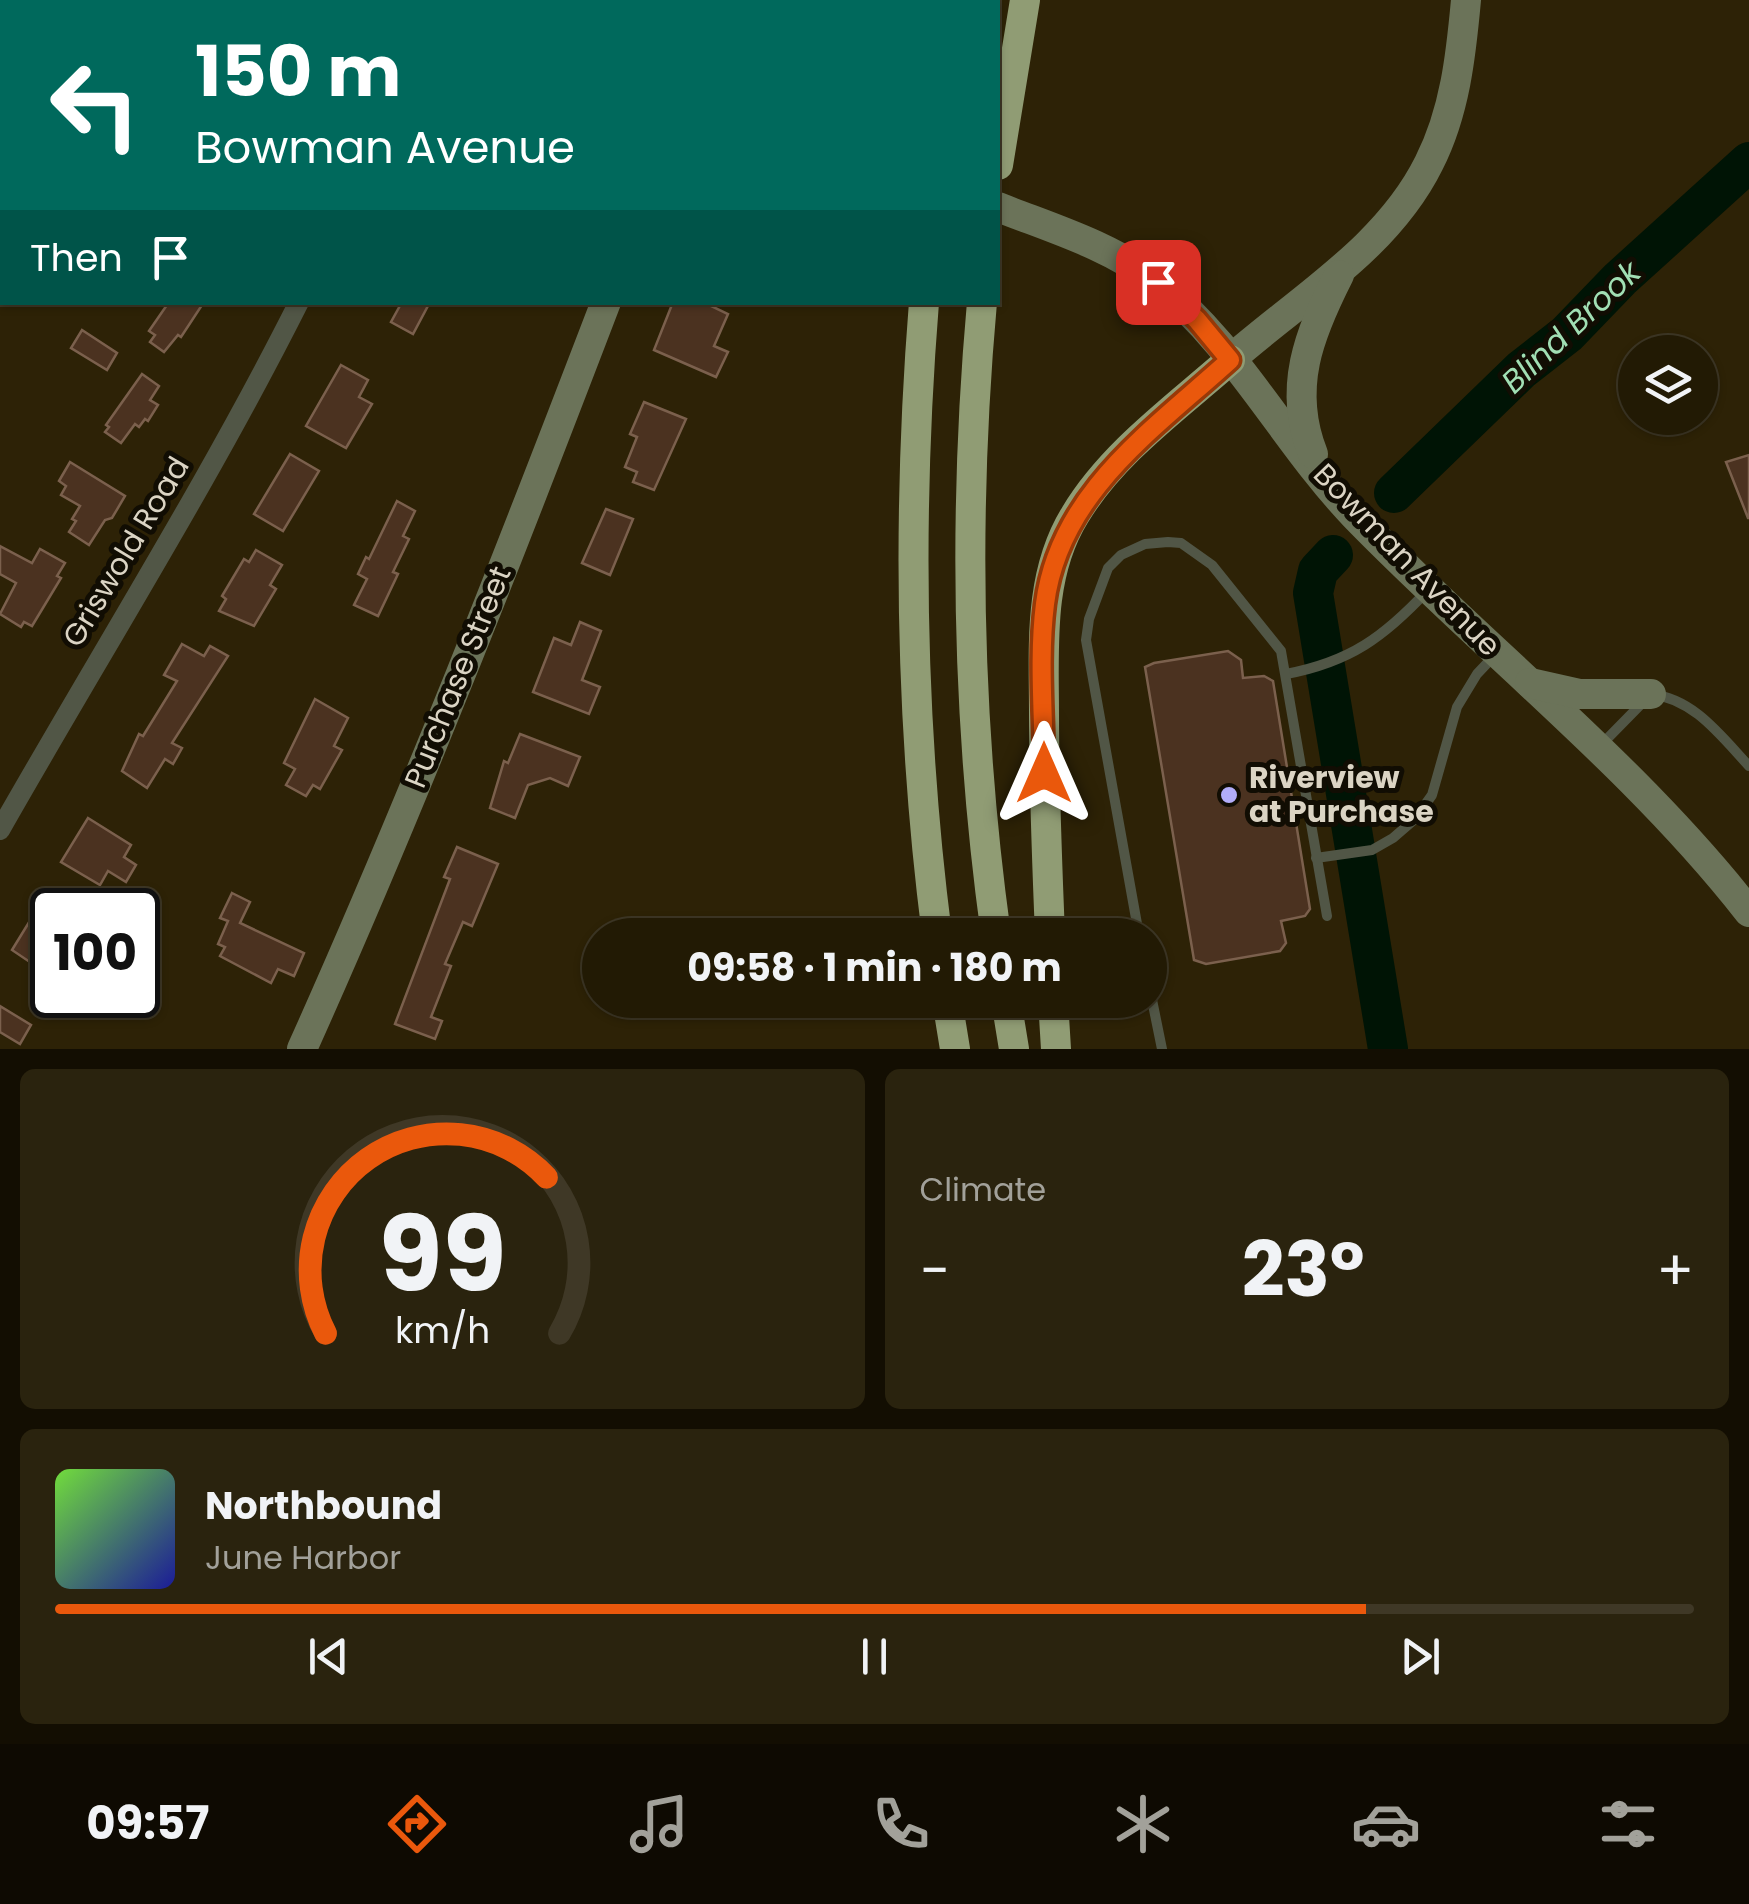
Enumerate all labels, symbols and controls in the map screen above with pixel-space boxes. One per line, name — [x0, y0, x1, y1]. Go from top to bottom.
text: 150 m — [195, 22, 401, 121]
icon: left — [30, 40, 160, 170]
text: Bowman Avenue — [195, 116, 575, 179]
icon: arrive — [143, 230, 198, 285]
text: Then — [30, 231, 123, 284]
pin — [1116, 240, 1201, 325]
water label: Blind Brook — [1491, 249, 1651, 403]
icon: arrive — [1131, 255, 1186, 310]
map controls — [1618, 335, 1718, 435]
button: layers — [1618, 335, 1718, 435]
street label: Griswold Road — [52, 449, 199, 655]
street label: Bowman Avenue — [1304, 454, 1511, 666]
street label: Purchase Street — [393, 560, 522, 794]
position arrow — [992, 721, 1096, 825]
place label: Riverview at Purchase — [1249, 756, 1434, 833]
marker: Riverview at Purchase — [1218, 784, 1240, 806]
speed limit sign: 100 — [30, 888, 160, 1018]
text: 09:58 · 1 min · 180 m — [687, 941, 1062, 994]
text: Climate — [920, 1167, 1046, 1212]
text: 99 — [378, 1182, 506, 1327]
text: 23° — [1242, 1217, 1365, 1322]
text: − — [920, 1232, 950, 1309]
text: + — [1656, 1232, 1694, 1309]
text: km/h — [395, 1305, 490, 1356]
text: Northbound — [205, 1479, 442, 1532]
text: June Harbor — [205, 1535, 401, 1580]
icon: previous — [301, 1629, 356, 1684]
icon: pause — [847, 1629, 902, 1684]
icon: next — [1393, 1629, 1448, 1684]
icon: directions — [382, 1789, 452, 1859]
icon: music — [624, 1789, 694, 1859]
icon: phone — [866, 1789, 936, 1859]
icon: climate — [1108, 1789, 1178, 1859]
icon: car — [1351, 1789, 1421, 1859]
icon: filters — [1593, 1789, 1663, 1859]
text: 09:57 — [86, 1792, 209, 1855]

